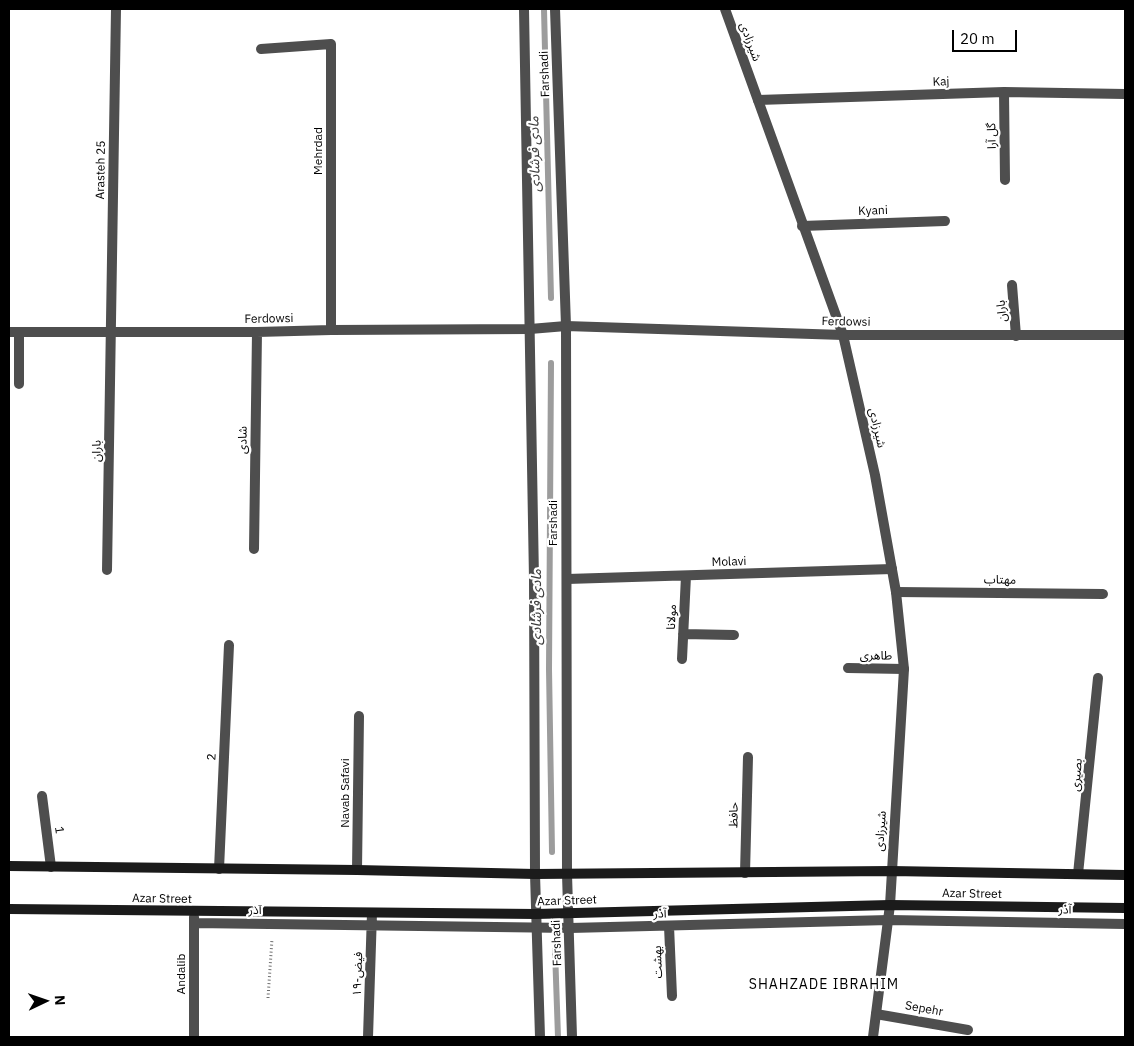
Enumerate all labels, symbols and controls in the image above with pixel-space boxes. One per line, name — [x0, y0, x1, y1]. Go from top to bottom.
scale bar — [954, 20, 1019, 52]
street label: شیرزادی — [736, 21, 764, 63]
text: 20 m — [960, 29, 995, 48]
street label: Farshadi — [537, 51, 553, 97]
street label: Kaj — [932, 75, 950, 89]
water label: مادی فرشادی — [526, 116, 544, 192]
street label: گل آرا — [985, 123, 999, 149]
street label: Mehrdad — [312, 127, 326, 175]
street label: Arasteh 25 — [93, 140, 109, 200]
street label: Kyani — [858, 203, 888, 219]
street label: باران — [994, 299, 1010, 323]
street label: Ferdowsi — [244, 311, 294, 327]
street label: Ferdowsi — [821, 314, 871, 330]
street label: شیرزادی — [865, 407, 889, 449]
street label: شادی — [236, 426, 250, 454]
street label: باران — [90, 440, 104, 462]
street label: Farshadi — [547, 500, 561, 546]
street label: Molavi — [711, 554, 747, 570]
water label: مادی فرشادی — [529, 569, 545, 645]
street label: مهتاب — [984, 573, 1016, 587]
street label: مولانا — [664, 604, 680, 630]
street label: طاهری — [860, 649, 892, 663]
street label: 2 — [205, 753, 219, 761]
street label: Navab Safavi — [339, 758, 353, 828]
street label: بصیری — [1068, 758, 1086, 792]
street label: حافظ — [727, 802, 741, 828]
street label: شیرزادی — [872, 810, 890, 852]
street label: 1 — [51, 825, 67, 835]
street label: Azar Street — [942, 886, 1002, 902]
street label: Azar Street — [132, 891, 192, 907]
street label: Azar Street — [537, 893, 597, 909]
street label: آذر — [1058, 903, 1072, 917]
street label: آذر — [249, 904, 261, 918]
street label: آذر — [653, 907, 667, 921]
street label: Farshadi — [549, 920, 565, 966]
street label: بهشت — [650, 945, 666, 979]
street label: ۱۹-فیض — [350, 951, 366, 997]
street label: Andalib — [175, 953, 189, 995]
north arrow — [20, 976, 70, 1026]
district label: SHAHZADE IBRAHIM — [747, 977, 901, 993]
text: N — [51, 995, 69, 1006]
street label: Sepehr — [904, 999, 944, 1019]

